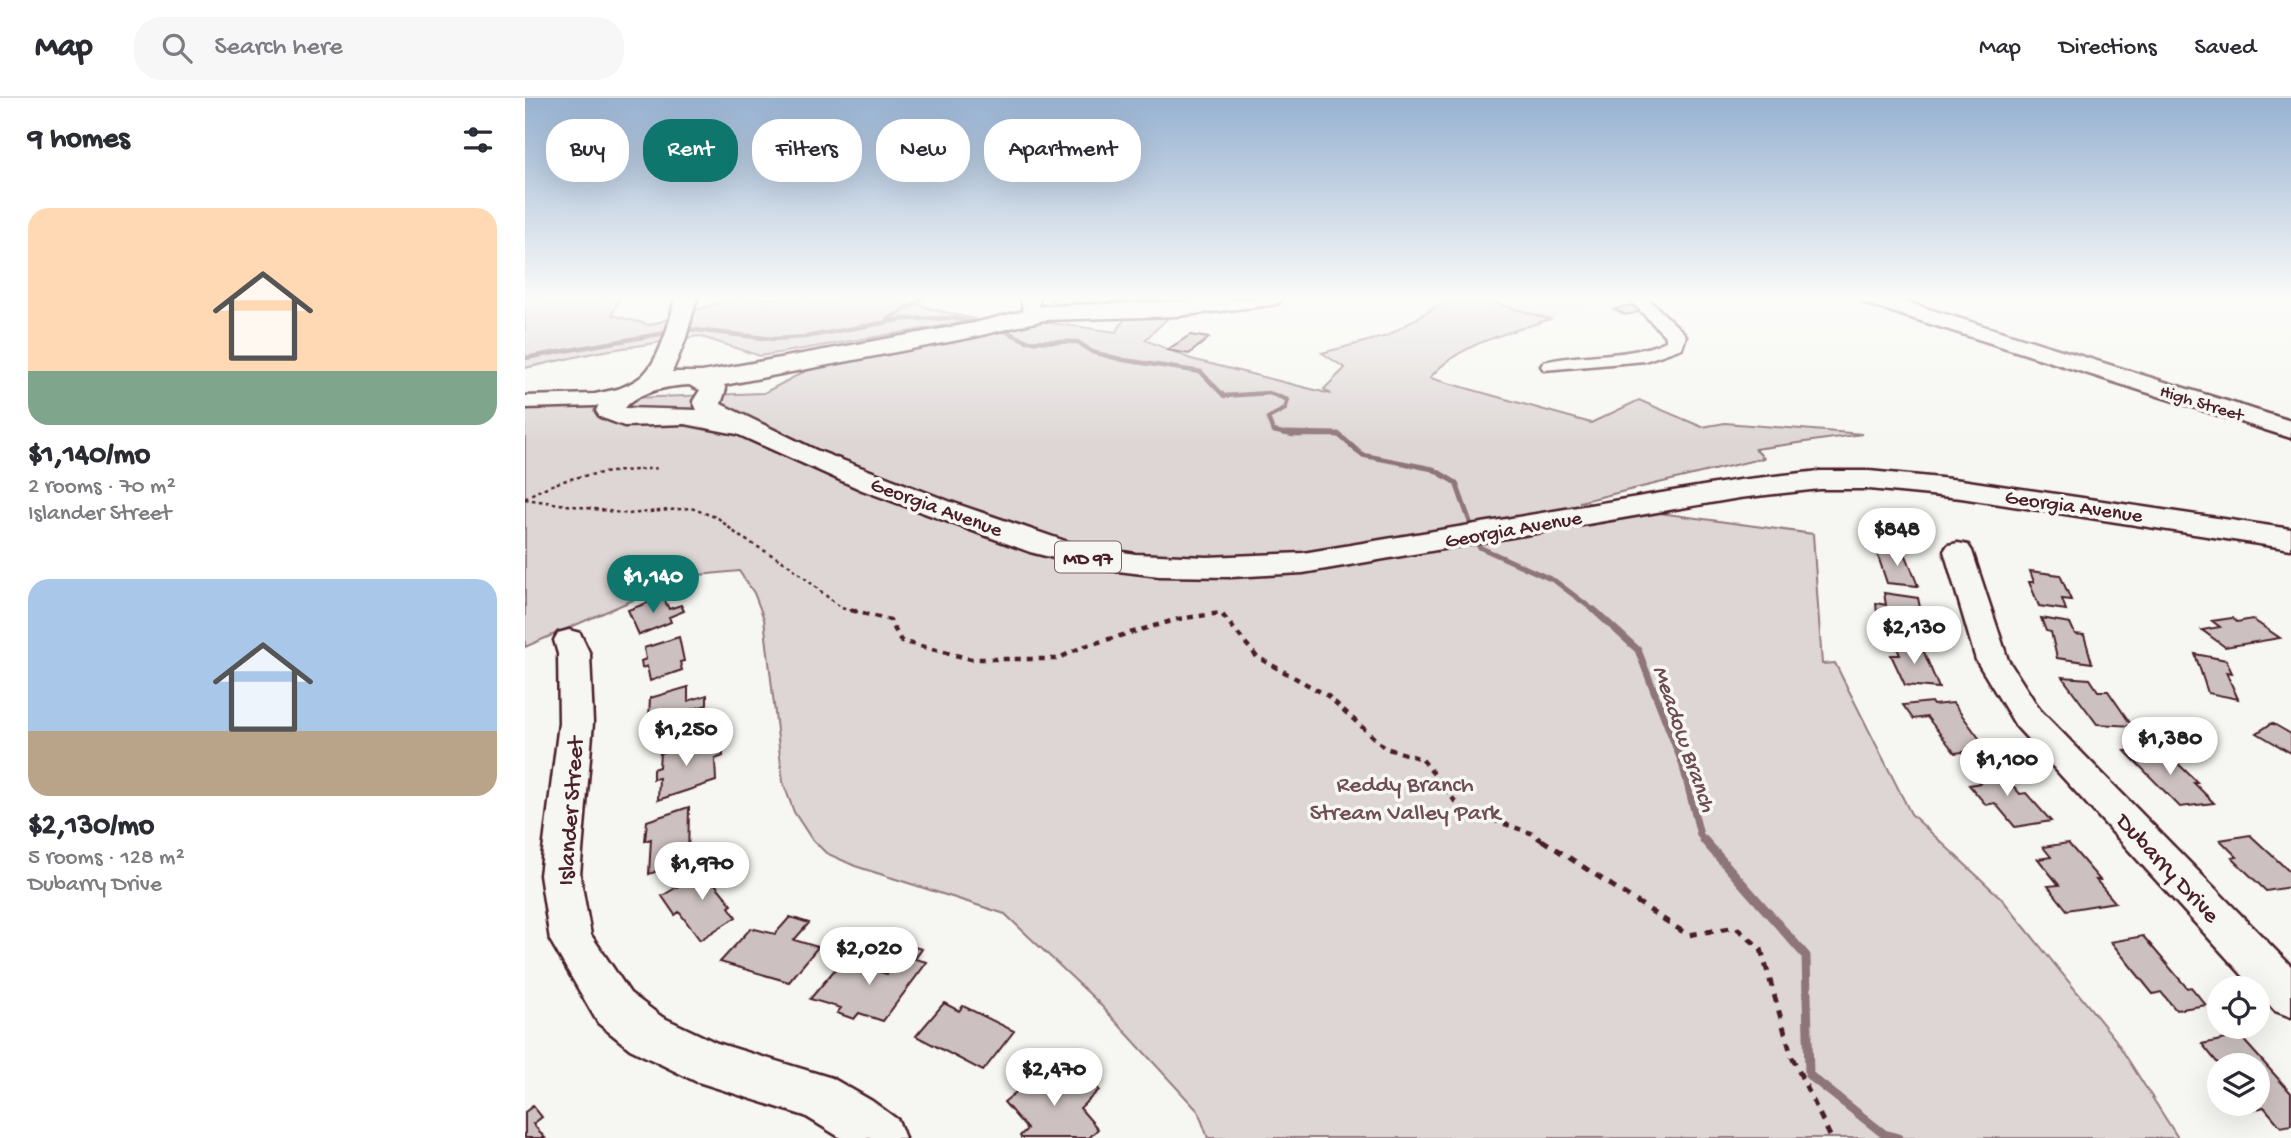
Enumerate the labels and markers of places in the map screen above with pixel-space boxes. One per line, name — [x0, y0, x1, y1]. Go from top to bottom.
pin: $848 — [1856, 508, 1938, 568]
pin: $1,140 — [596, 556, 710, 615]
pin: $2,130 — [1857, 606, 1971, 666]
pin: $1,250 — [629, 708, 743, 768]
pin: $1,380 — [2113, 718, 2227, 777]
pin: $1,100 — [1950, 738, 2064, 798]
pin: $1,970 — [645, 842, 759, 902]
pin: $2,020 — [812, 928, 926, 987]
pin: $2,470 — [997, 1048, 1111, 1108]

